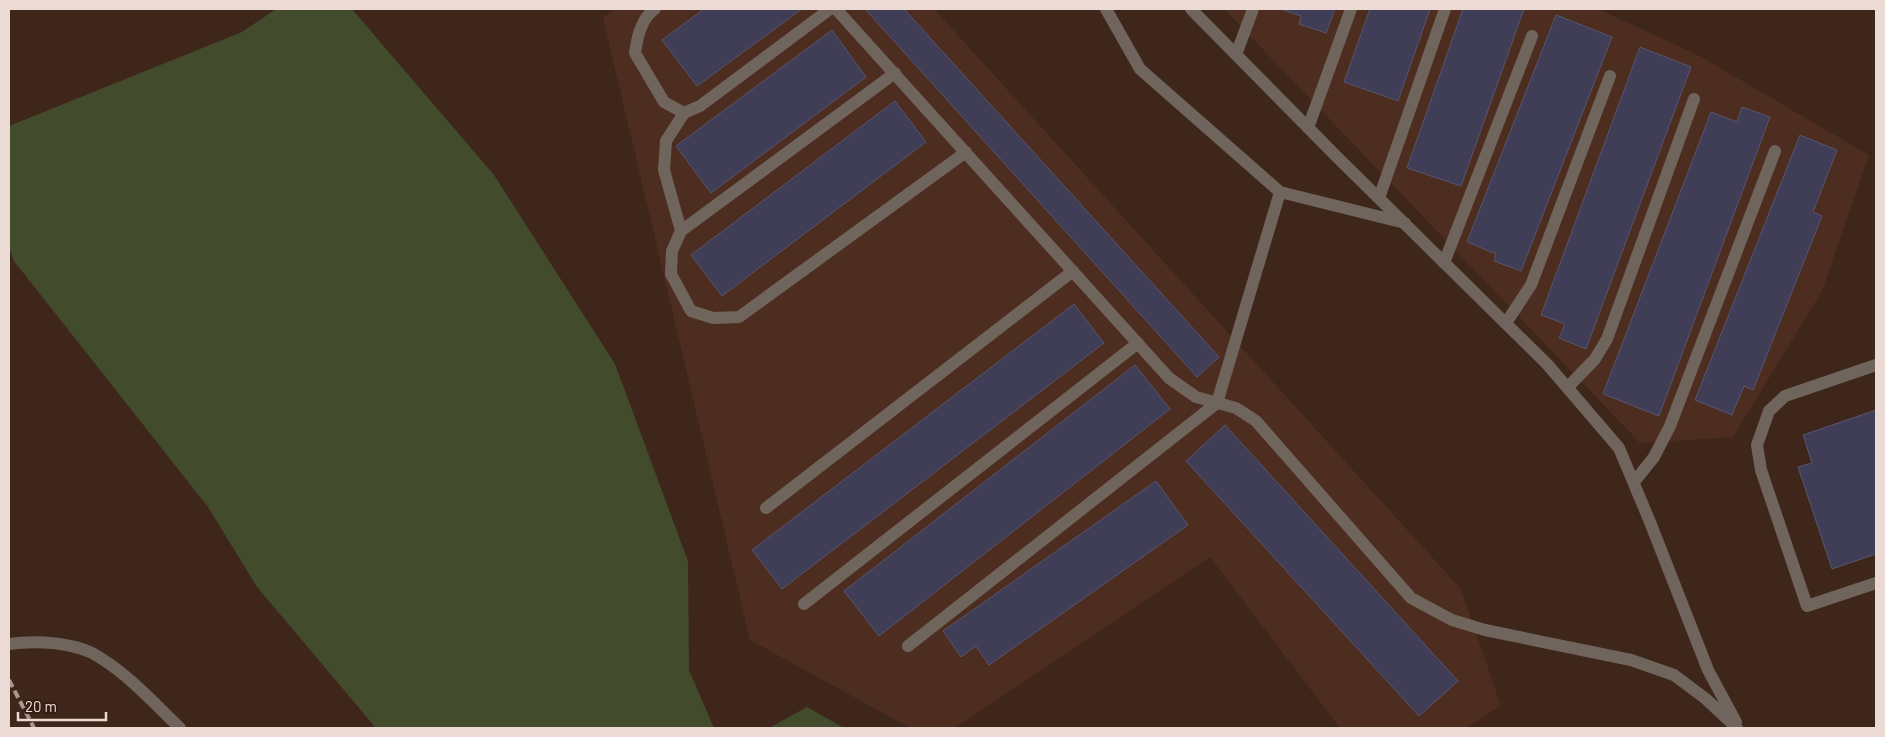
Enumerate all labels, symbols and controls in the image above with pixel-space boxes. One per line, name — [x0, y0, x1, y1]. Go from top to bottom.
scale bar — [18, 690, 105, 722]
text: 20 m — [25, 697, 57, 715]

